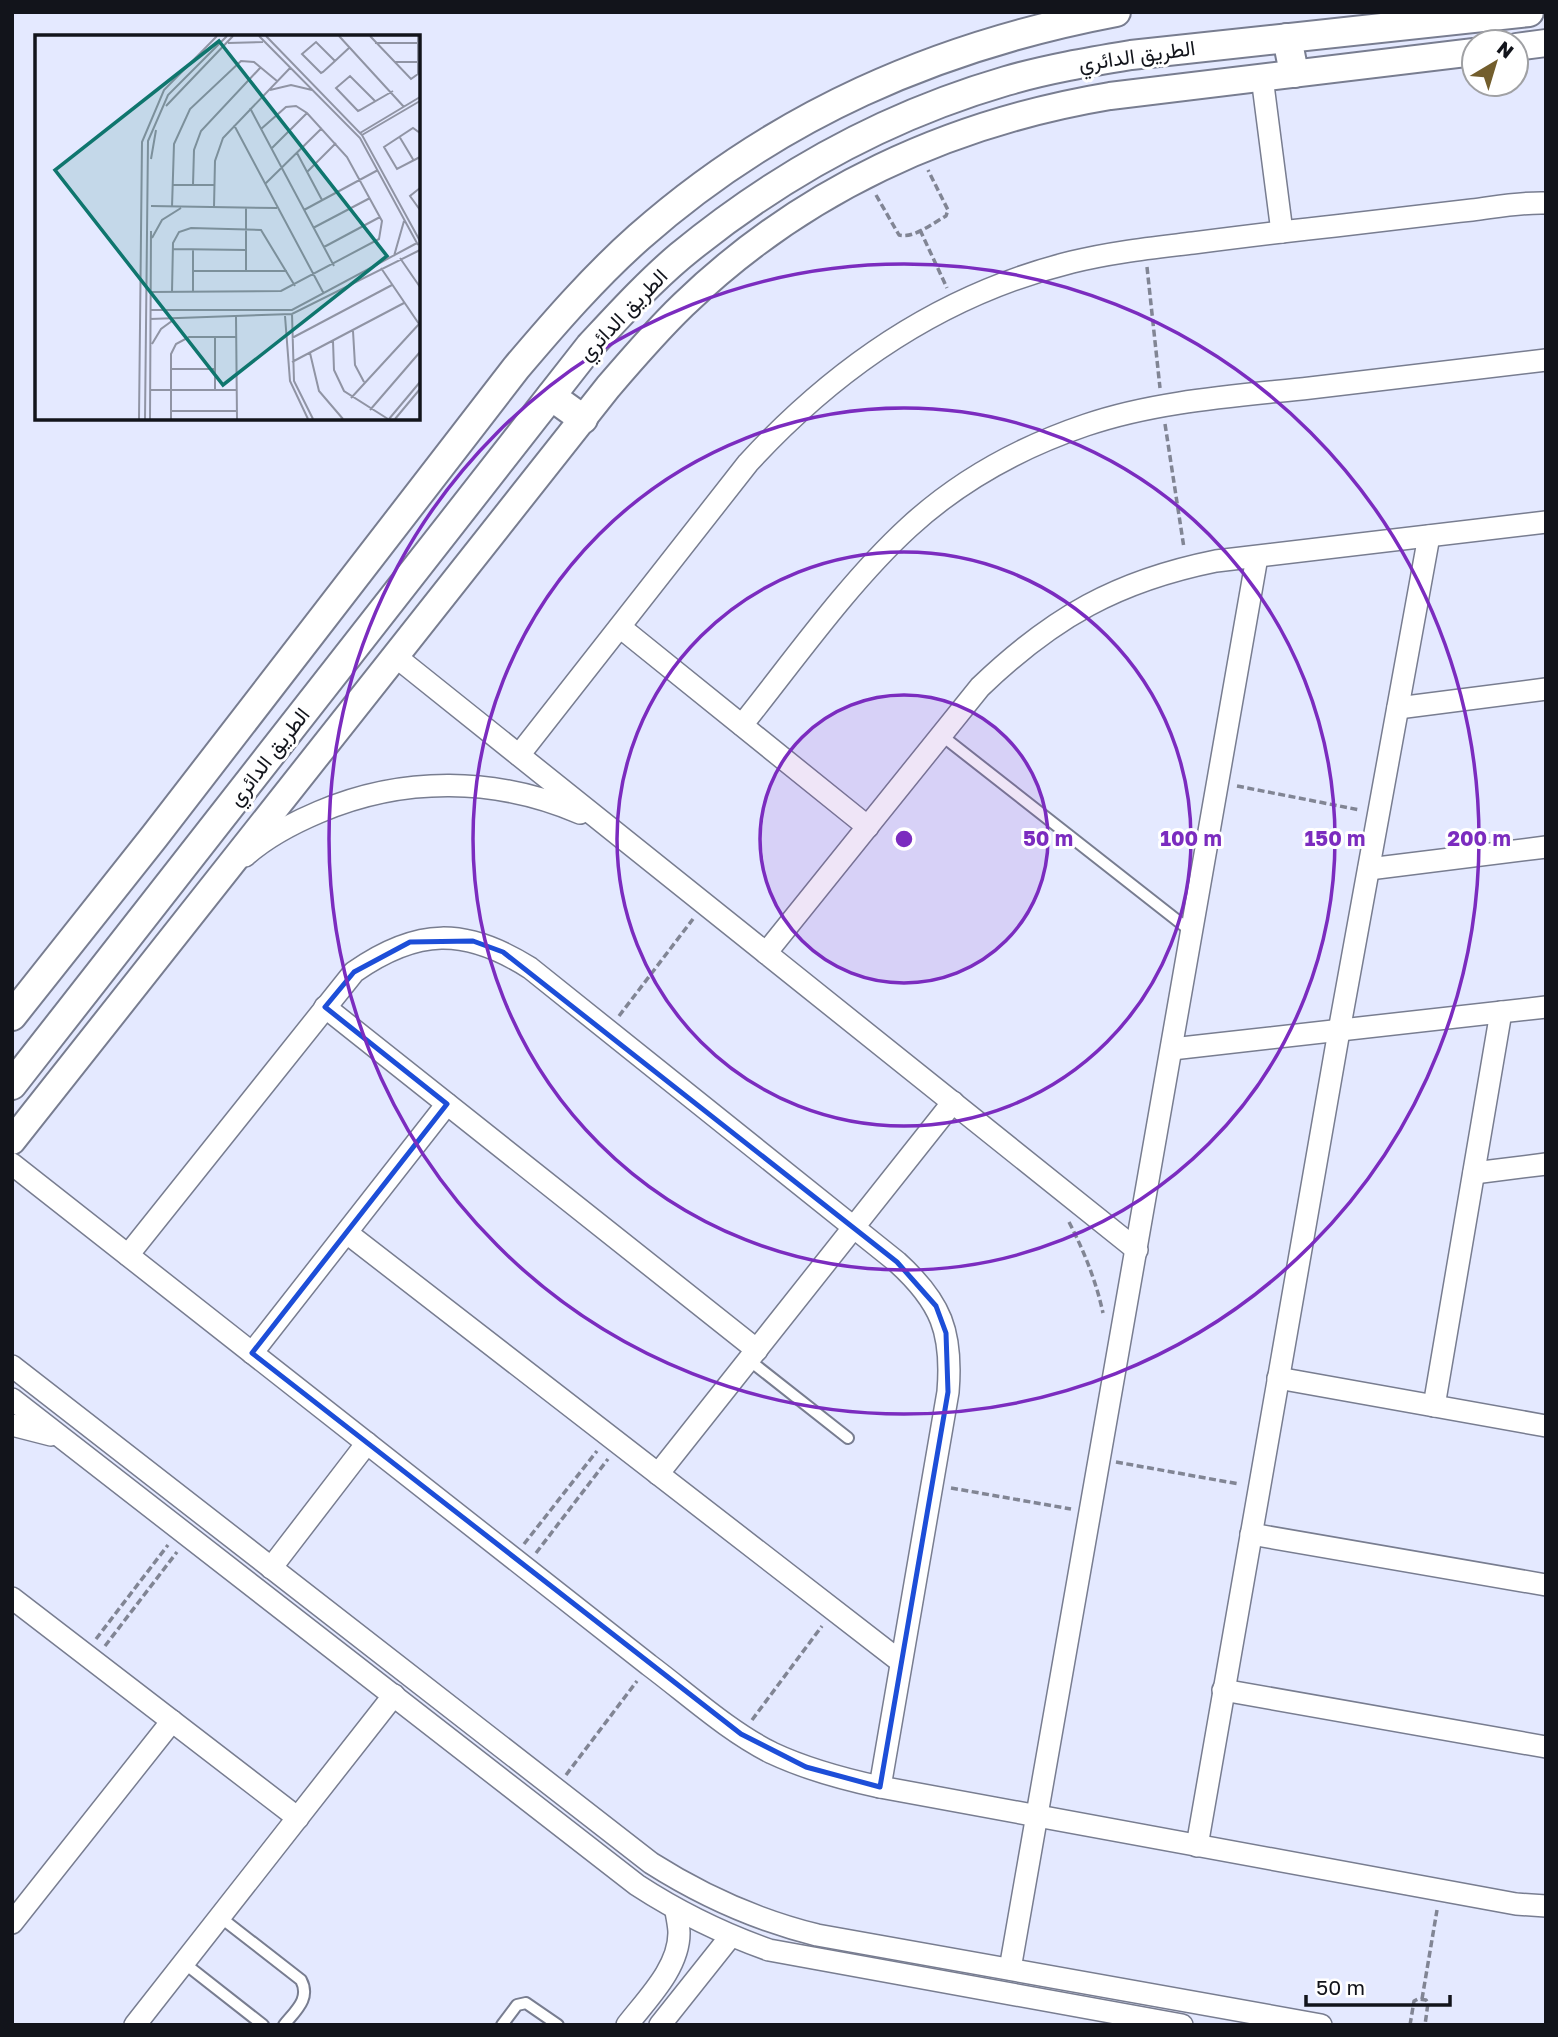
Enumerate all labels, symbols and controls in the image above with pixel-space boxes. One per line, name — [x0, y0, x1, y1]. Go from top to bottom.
north arrow — [1460, 28, 1530, 98]
street label: الطريق الدائري — [1077, 34, 1198, 81]
inset map — [35, 35, 420, 420]
text: N — [1493, 36, 1519, 63]
street label: الطريق الدائري — [572, 263, 676, 369]
street label: الطريق الدائري — [222, 702, 319, 814]
text: 50 m — [1023, 825, 1073, 851]
text: 100 m — [1160, 825, 1222, 851]
text: 150 m — [1305, 825, 1365, 851]
text: 200 m — [1447, 825, 1511, 851]
centre of rings — [892, 827, 916, 851]
scale bar — [1306, 1964, 1450, 2008]
text: 50 m — [1316, 1974, 1365, 2000]

